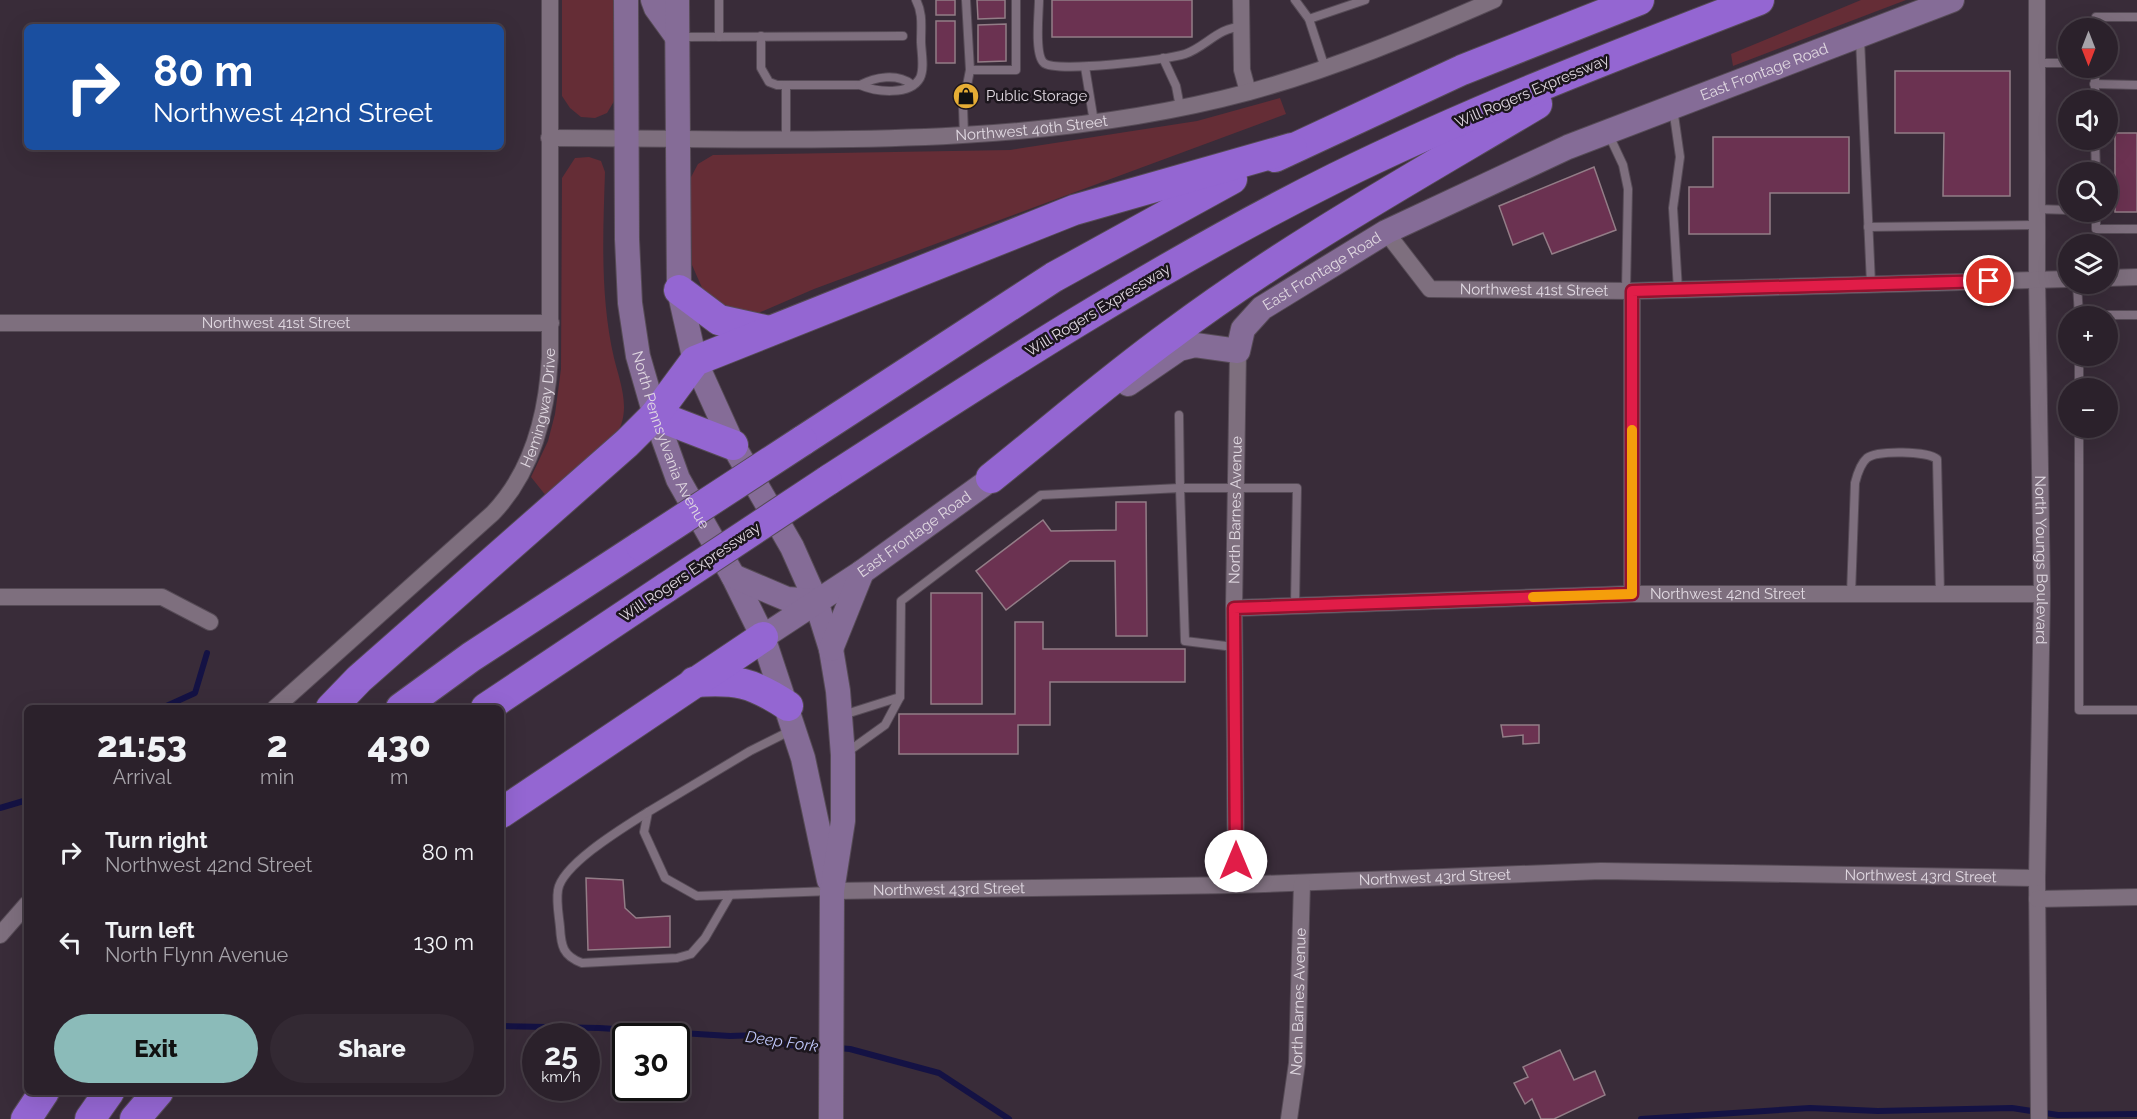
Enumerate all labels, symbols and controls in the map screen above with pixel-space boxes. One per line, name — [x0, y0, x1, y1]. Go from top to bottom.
north arrow — [2058, 18, 2118, 78]
map controls — [2058, 18, 2118, 438]
street label: East Frontage Road — [1698, 39, 1831, 105]
text: 80 m — [153, 47, 253, 96]
icon: right — [54, 48, 132, 126]
street label: Will Rogers Expressway — [1452, 50, 1612, 132]
shop icon: Public Storage — [951, 81, 981, 111]
place label: Public Storage — [986, 87, 1087, 105]
button: sound — [2058, 90, 2118, 150]
text: Northwest 42nd Street — [153, 97, 433, 128]
street label: Northwest 40th Street — [955, 112, 1109, 144]
button: search — [2058, 162, 2118, 222]
street label: East Frontage Road — [1260, 228, 1384, 314]
button: layers — [2058, 234, 2118, 294]
pin — [1963, 255, 2014, 306]
street label: Will Rogers Expressway — [1022, 260, 1174, 360]
icon: arrive — [1972, 264, 2005, 297]
street label: Northwest 41st Street — [1460, 280, 1608, 300]
button: + — [2058, 306, 2118, 366]
street label: Northwest 41st Street — [202, 314, 350, 332]
street label: Hemingway Drive — [517, 348, 559, 470]
street label: North Pennsylvania Avenue — [628, 349, 714, 532]
button: − — [2058, 378, 2118, 438]
street label: North Barnes Avenue — [1225, 436, 1246, 584]
street label: North Youngs Boulevard — [2031, 475, 2051, 645]
street label: East Frontage Road — [854, 487, 975, 581]
street label: Will Rogers Expressway — [616, 518, 764, 626]
street label: Northwest 42nd Street — [1650, 585, 1806, 603]
text: 21:53 — [97, 723, 187, 765]
text: 2 — [267, 723, 288, 765]
text: 430 — [368, 723, 431, 765]
text: Arrival — [113, 765, 171, 789]
text: min — [260, 765, 294, 789]
text: m — [390, 765, 408, 789]
text: Turn right — [105, 827, 208, 853]
position arrow — [1204, 829, 1268, 893]
icon: right — [54, 836, 87, 869]
text: 80 m — [422, 839, 474, 865]
text: Northwest 42nd Street — [105, 853, 312, 877]
street label: Northwest 43rd Street — [1358, 865, 1511, 889]
street label: Northwest 43rd Street — [1844, 866, 1997, 886]
street label: Northwest 43rd Street — [873, 879, 1025, 899]
text: Turn left — [105, 917, 195, 943]
icon: left — [54, 926, 87, 959]
street label: North Barnes Avenue — [1286, 927, 1310, 1077]
text: 130 m — [414, 929, 474, 955]
text: North Flynn Avenue — [105, 943, 288, 967]
button: Exit — [54, 1014, 258, 1083]
button: Share — [270, 1014, 474, 1083]
speed limit sign: 30 — [612, 1023, 690, 1101]
water label: Deep Fork — [744, 1027, 820, 1056]
text: 25 — [544, 1037, 578, 1072]
text: km/h — [541, 1068, 581, 1086]

